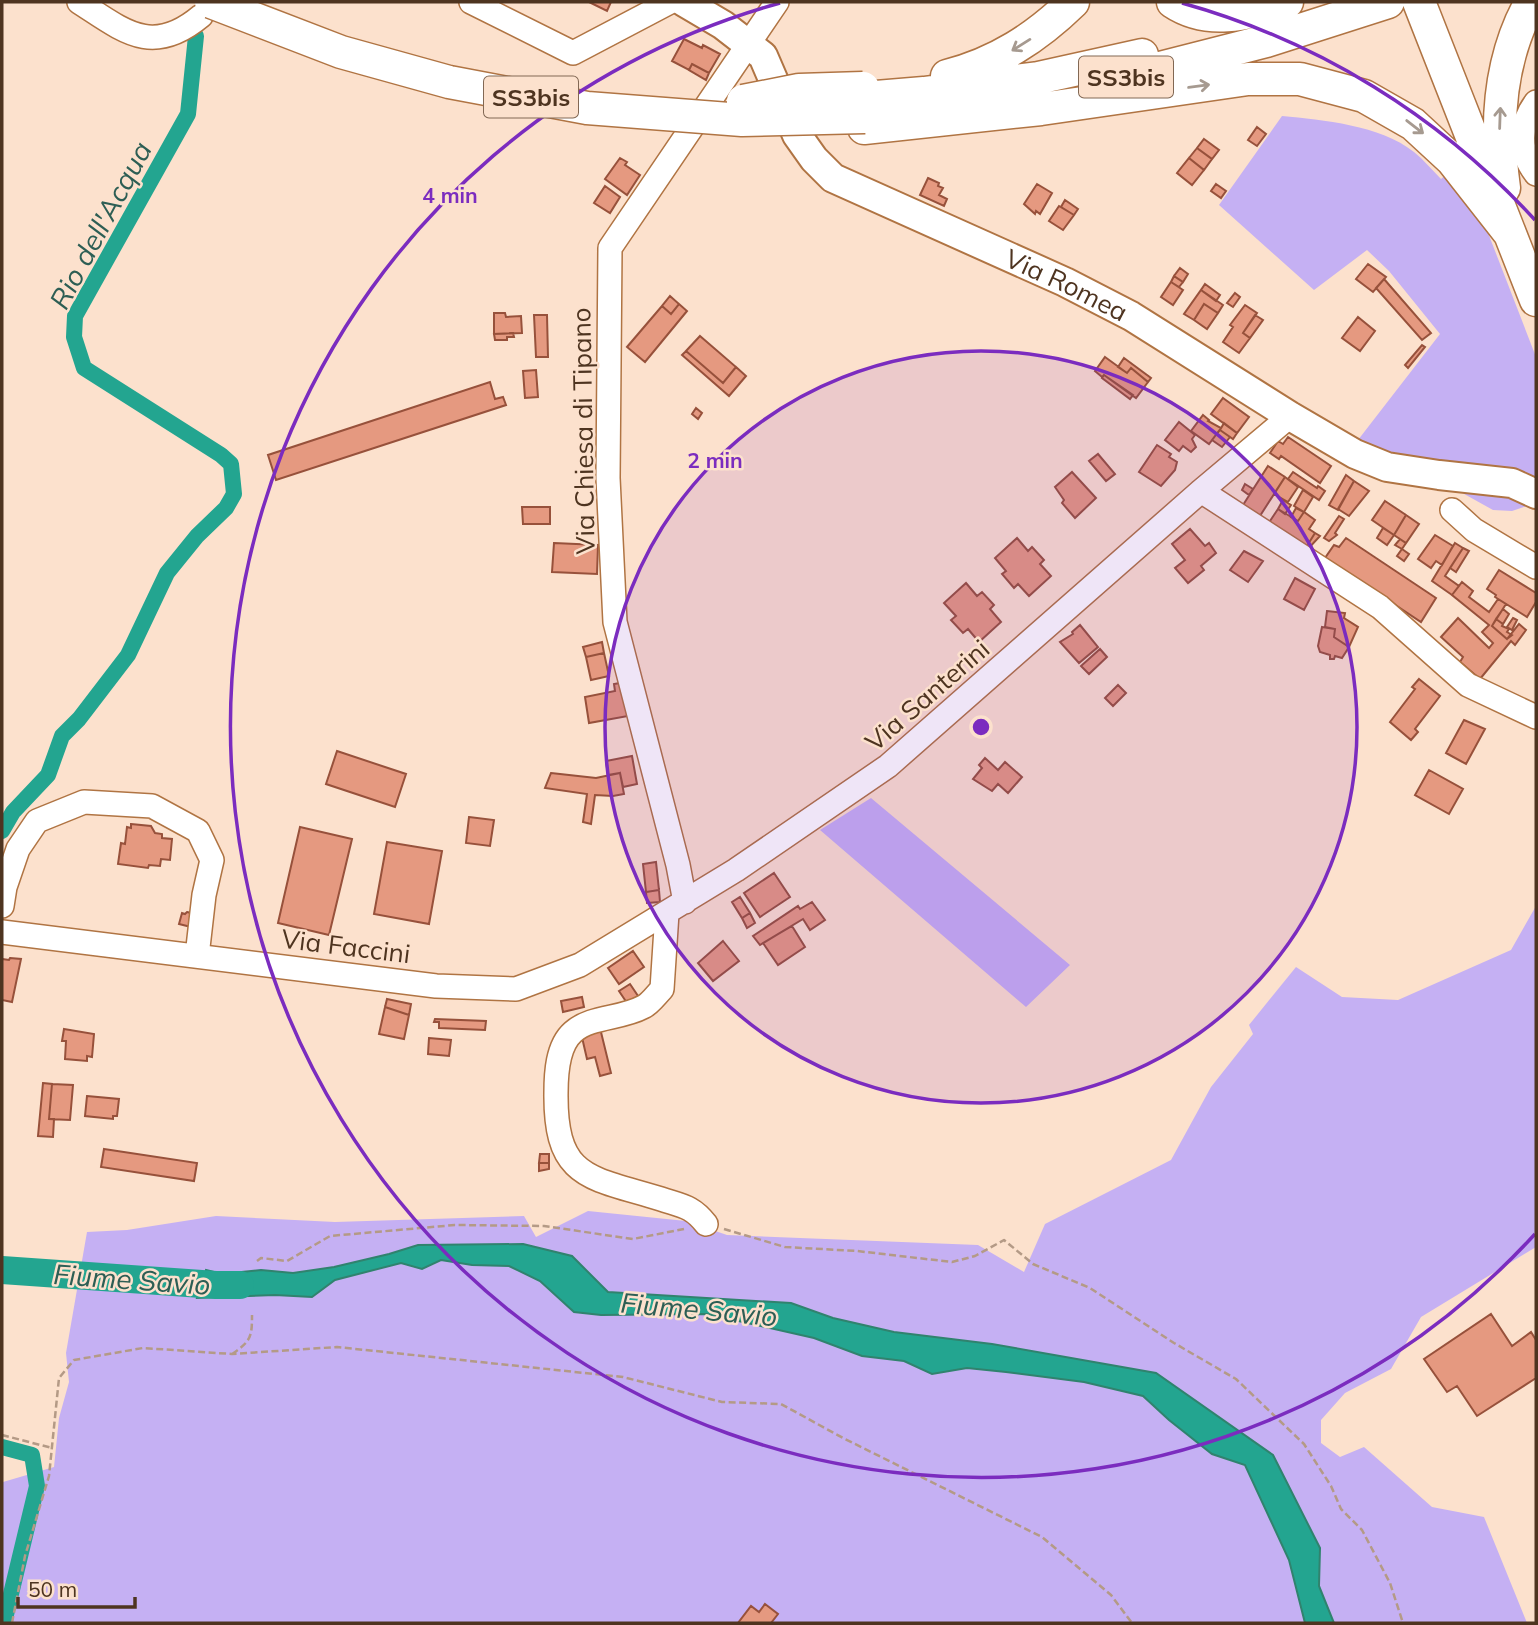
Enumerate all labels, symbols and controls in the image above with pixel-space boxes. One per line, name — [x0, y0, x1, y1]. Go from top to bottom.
one-way arrow — [1011, 38, 1031, 52]
road number: SS3bis — [1079, 56, 1173, 98]
road number: SS3bis — [484, 76, 578, 118]
one-way arrow — [1187, 79, 1210, 92]
one-way arrow — [1493, 106, 1506, 129]
one-way arrow — [1405, 120, 1424, 135]
water label: Rio dell'Acqua — [41, 135, 159, 315]
text: 4 min — [422, 182, 478, 208]
street label: Via Romea — [1000, 241, 1133, 328]
street label: Via Chiesa di Tipano — [564, 307, 602, 555]
text: 2 min — [687, 447, 743, 473]
street label: Via Santerini — [858, 632, 996, 758]
centre of rings — [969, 715, 993, 739]
street label: Via Faccini — [280, 922, 412, 970]
water label: Fiume Savio — [52, 1256, 212, 1302]
water label: Fiume Savio — [619, 1285, 779, 1333]
scale bar — [18, 1566, 135, 1610]
text: 50 m — [28, 1576, 77, 1602]

